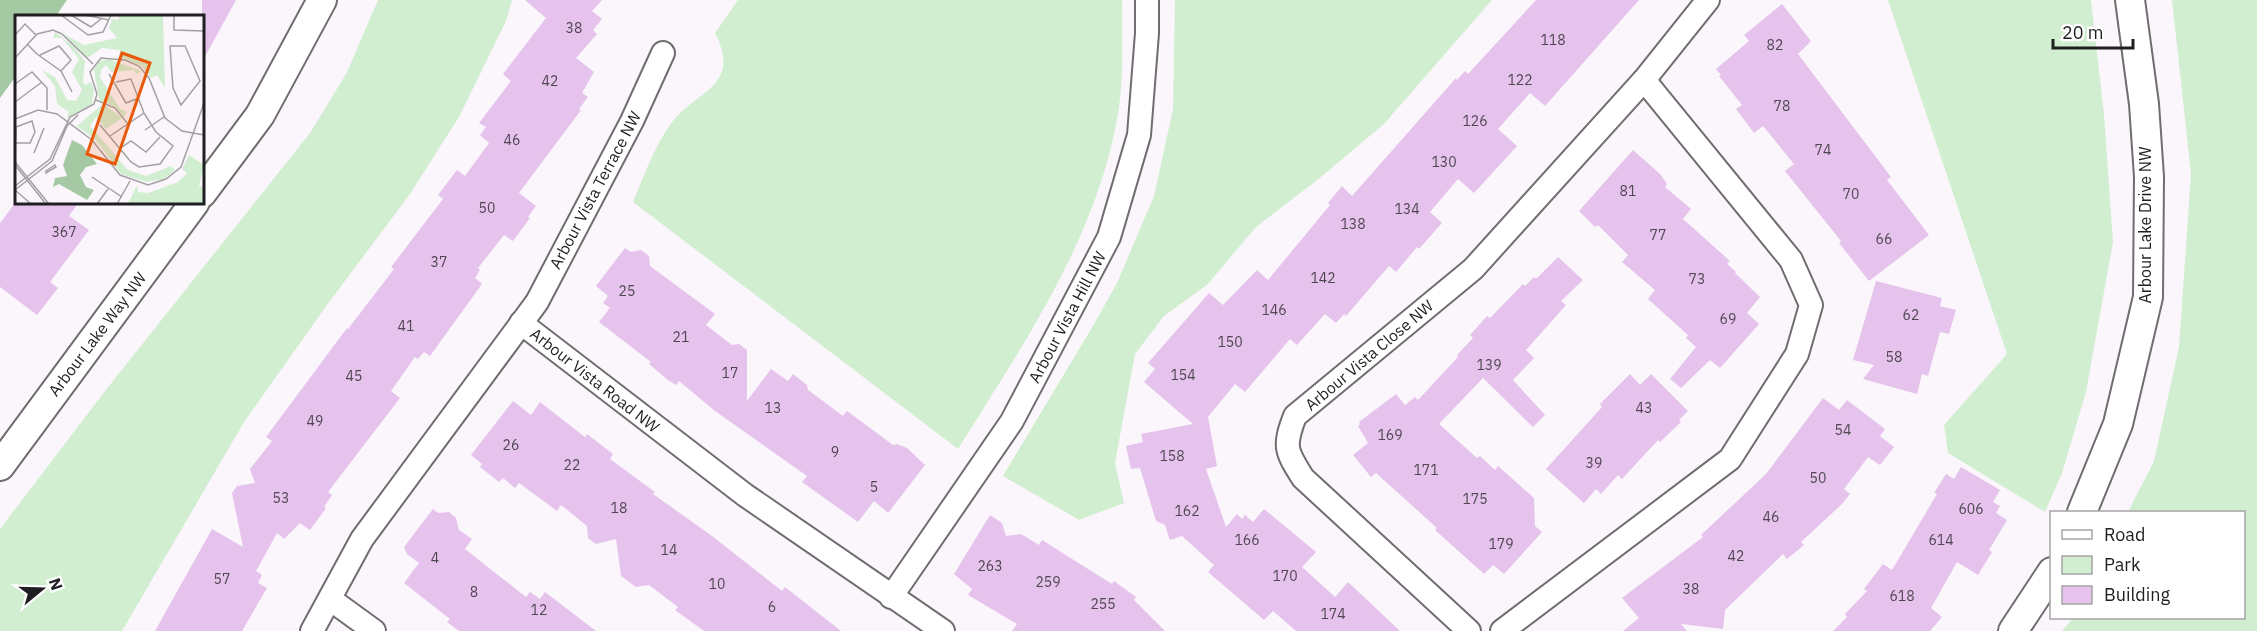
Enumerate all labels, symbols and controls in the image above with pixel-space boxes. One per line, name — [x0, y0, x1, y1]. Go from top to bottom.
scale bar — [2053, 12, 2132, 50]
inset map — [15, 15, 204, 204]
house number: 38 — [566, 19, 582, 37]
text: 20 m — [2062, 21, 2104, 44]
house number: 118 — [1540, 31, 1566, 49]
house number: 82 — [1767, 36, 1783, 54]
house number: 122 — [1507, 71, 1533, 89]
house number: 42 — [542, 72, 558, 90]
house number: 78 — [1774, 97, 1790, 115]
street label: Arbour Vista Terrace NW — [545, 108, 645, 272]
house number: 126 — [1462, 112, 1488, 130]
house number: 46 — [504, 131, 520, 149]
house number: 74 — [1815, 141, 1831, 159]
street label: Arbour Lake Drive NW — [2135, 147, 2155, 303]
house number: 130 — [1431, 153, 1457, 171]
house number: 81 — [1620, 182, 1636, 200]
house number: 70 — [1843, 185, 1859, 203]
house number: 50 — [479, 199, 495, 217]
house number: 134 — [1394, 200, 1420, 218]
house number: 138 — [1340, 215, 1366, 233]
house number: 367 — [51, 223, 77, 241]
house number: 77 — [1650, 226, 1666, 244]
house number: 66 — [1876, 230, 1892, 248]
street label: Arbour Vista Hill NW — [1024, 248, 1110, 386]
house number: 37 — [431, 253, 447, 271]
street label: Arbour Lake Way NW — [44, 268, 150, 400]
house number: 142 — [1310, 269, 1336, 287]
house number: 73 — [1689, 270, 1705, 288]
house number: 25 — [619, 282, 635, 300]
street label: Arbour Vista Close NW — [1301, 295, 1437, 415]
house number: 146 — [1261, 301, 1287, 319]
house number: 62 — [1903, 306, 1919, 324]
house number: 69 — [1720, 310, 1736, 328]
house number: 41 — [398, 317, 414, 335]
street label: Arbour Vista Road NW — [526, 323, 664, 437]
house number: 21 — [673, 328, 689, 346]
house number: 150 — [1217, 333, 1243, 351]
house number: 58 — [1886, 348, 1902, 366]
house number: 139 — [1476, 356, 1502, 374]
house number: 17 — [722, 364, 738, 382]
house number: 154 — [1170, 366, 1196, 384]
house number: 45 — [346, 367, 362, 385]
house number: 13 — [765, 399, 781, 417]
house number: 43 — [1636, 399, 1652, 417]
house number: 49 — [307, 412, 323, 430]
house number: 54 — [1835, 421, 1851, 439]
house number: 169 — [1377, 426, 1403, 444]
house number: 26 — [503, 436, 519, 454]
house number: 9 — [831, 443, 839, 461]
house number: 158 — [1159, 447, 1185, 465]
house number: 39 — [1586, 454, 1602, 472]
house number: 22 — [564, 456, 580, 474]
house number: 171 — [1413, 461, 1439, 479]
house number: 50 — [1810, 469, 1826, 487]
house number: 5 — [870, 478, 878, 496]
house number: 53 — [273, 489, 289, 507]
house number: 175 — [1462, 490, 1488, 508]
house number: 18 — [611, 499, 627, 517]
house number: 606 — [1958, 500, 1984, 518]
house number: 162 — [1174, 502, 1200, 520]
house number: 46 — [1763, 508, 1779, 526]
legend — [2050, 511, 2245, 619]
text: Road — [2104, 523, 2145, 546]
house number: 166 — [1234, 531, 1260, 549]
house number: 614 — [1928, 531, 1954, 549]
house number: 179 — [1488, 535, 1514, 553]
house number: 14 — [661, 541, 677, 559]
house number: 42 — [1728, 547, 1744, 565]
house number: 4 — [431, 549, 439, 567]
text: Park — [2104, 553, 2141, 576]
house number: 263 — [977, 557, 1003, 575]
north arrow — [12, 559, 72, 619]
house number: 170 — [1272, 567, 1298, 585]
house number: 57 — [214, 570, 230, 588]
house number: 259 — [1035, 573, 1061, 591]
text: N — [45, 575, 68, 593]
house number: 10 — [709, 575, 725, 593]
house number: 38 — [1683, 580, 1699, 598]
house number: 8 — [470, 583, 478, 601]
text: Building — [2104, 583, 2171, 606]
house number: 618 — [1889, 587, 1915, 605]
house number: 255 — [1090, 595, 1116, 613]
house number: 6 — [768, 598, 776, 616]
house number: 12 — [531, 601, 547, 619]
house number: 174 — [1320, 605, 1346, 623]

